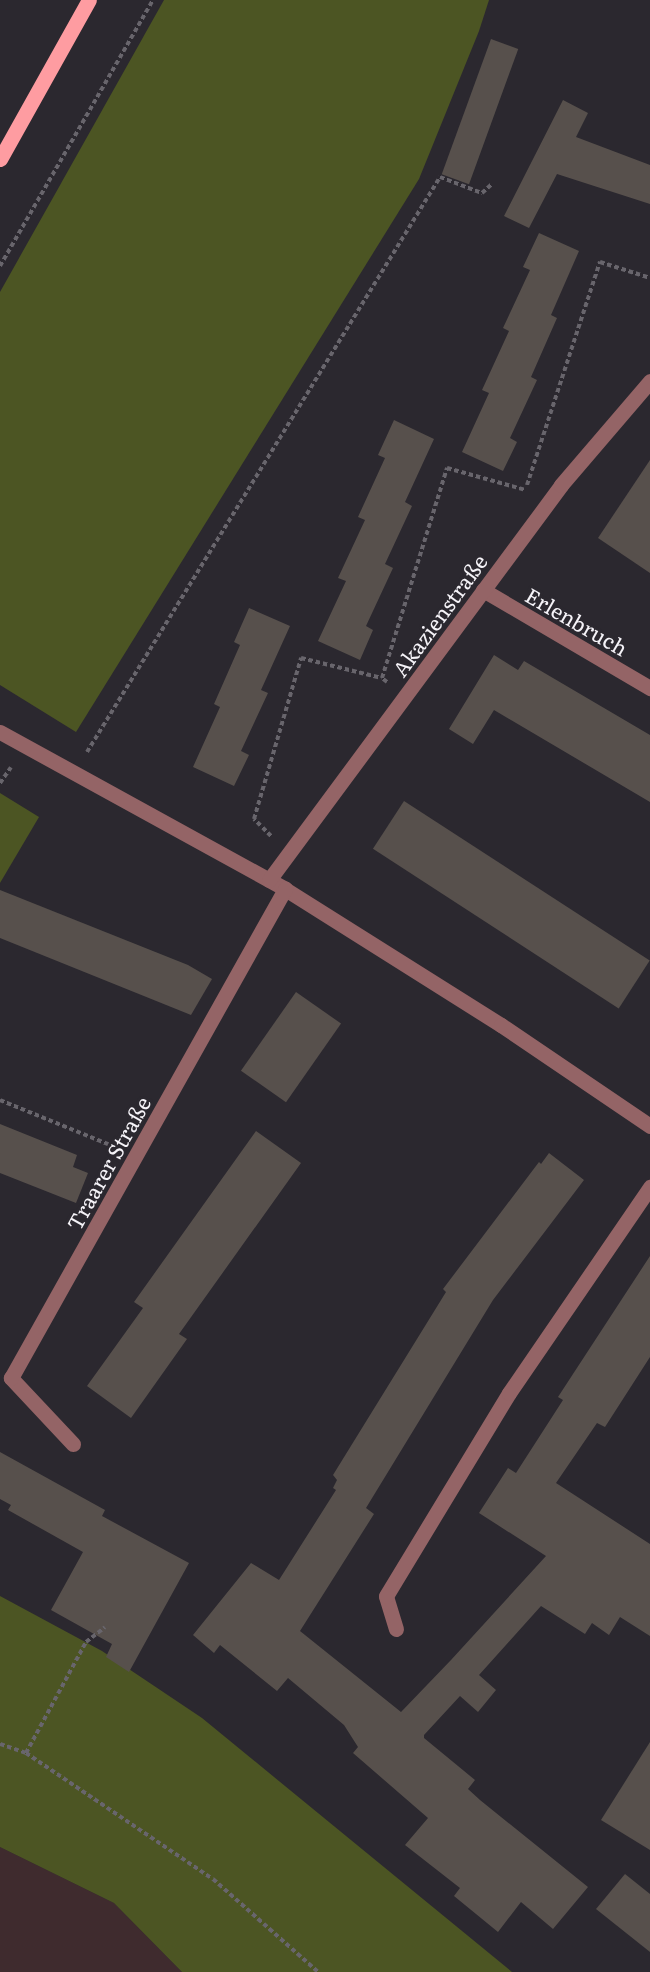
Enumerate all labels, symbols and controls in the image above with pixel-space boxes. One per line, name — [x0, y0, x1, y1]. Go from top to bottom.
street label: Akazienstraße — [386, 549, 492, 681]
street label: Erlenbruch — [521, 582, 633, 660]
street label: Traarer Straße — [61, 1092, 155, 1234]

